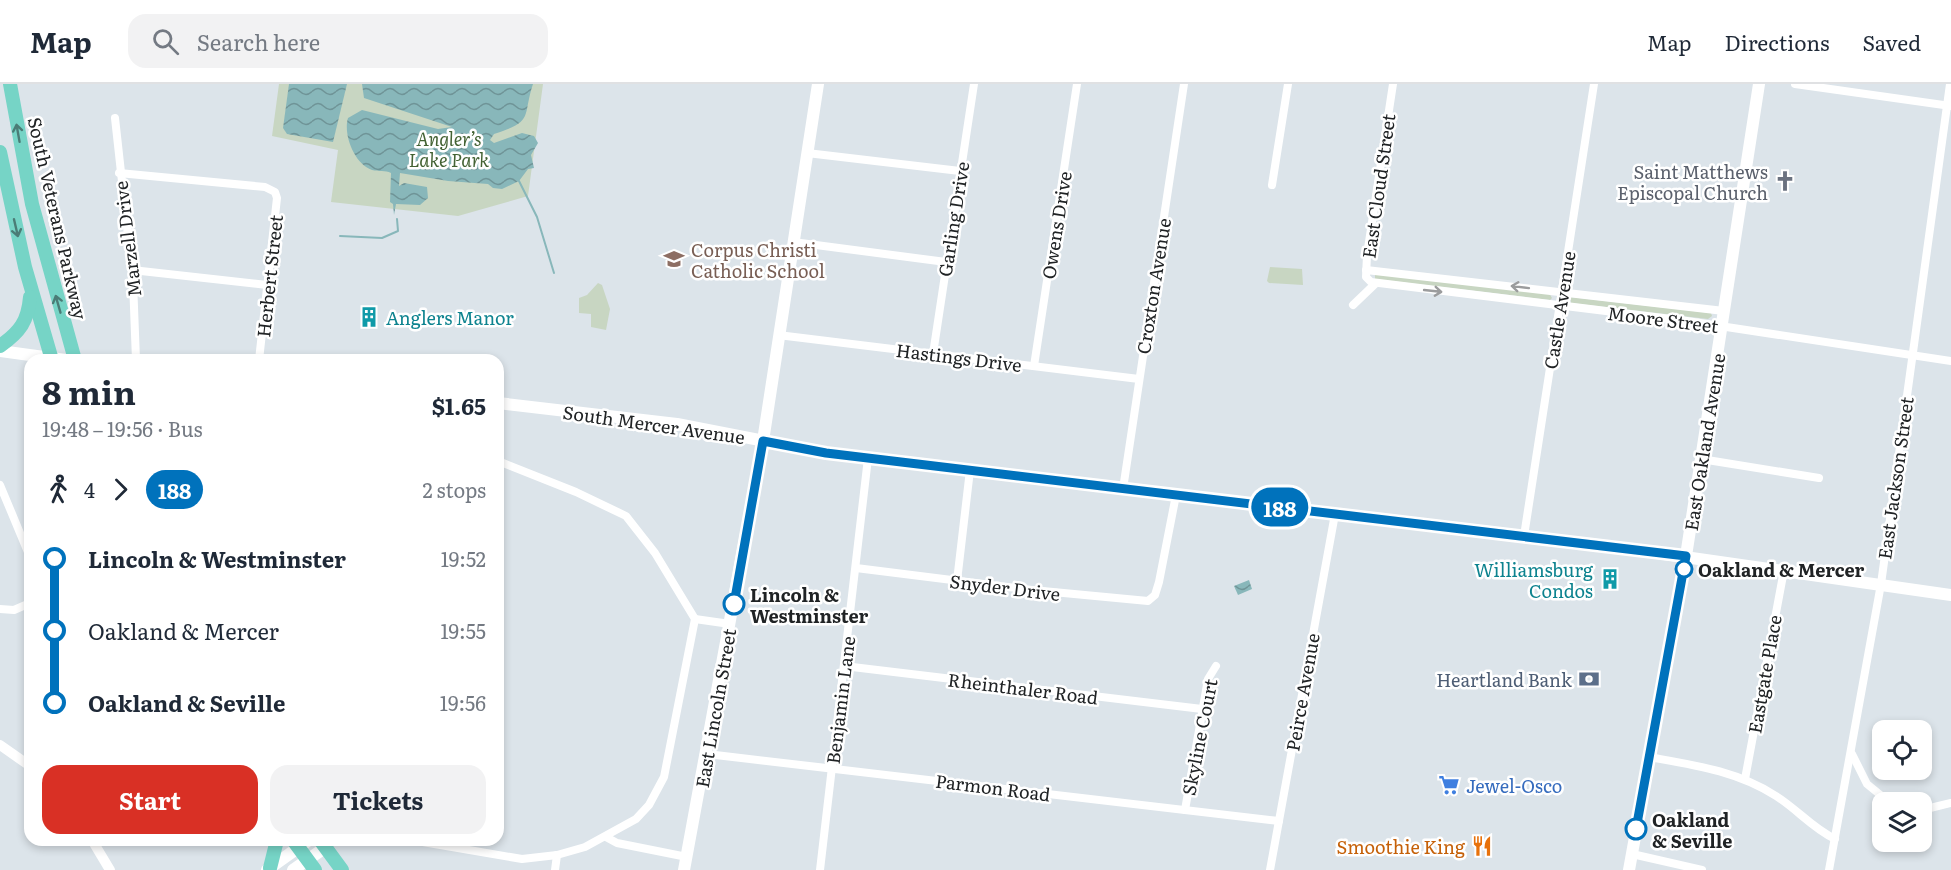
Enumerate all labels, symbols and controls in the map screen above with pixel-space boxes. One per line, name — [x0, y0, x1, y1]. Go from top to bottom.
search box — [128, 14, 548, 68]
text: Map — [30, 20, 92, 62]
icon: search — [149, 25, 182, 58]
text: Search here — [197, 25, 320, 58]
text: Map — [1647, 26, 1692, 57]
text: Directions — [1725, 26, 1830, 57]
text: Saved — [1863, 26, 1921, 57]
street label: East Cloud Street — [1354, 111, 1402, 260]
street label: South Veterans Parkway — [22, 114, 95, 322]
one-way arrow — [12, 123, 23, 143]
park label: Angler’s Lake Park — [409, 125, 489, 173]
place label: Saint Matthews Episcopal Church — [1617, 158, 1768, 206]
street label: Garling Drive — [931, 160, 975, 278]
street label: Owens Drive — [1034, 169, 1078, 281]
church icon: Saint Matthews Episcopal Church — [1773, 169, 1797, 193]
street label: Marzell Drive — [107, 180, 147, 298]
street label: Herbert Street — [249, 213, 289, 339]
street label: Croxton Avenue — [1129, 216, 1177, 356]
one-way arrow — [10, 218, 22, 237]
place label: Corpus Christi Catholic School — [691, 236, 825, 284]
school or university icon: Corpus Christi Catholic School — [662, 247, 686, 271]
street label: Castle Avenue — [1536, 249, 1582, 371]
one-way arrow — [1510, 281, 1530, 292]
one-way arrow — [1422, 286, 1442, 297]
one-way arrow — [52, 295, 63, 314]
street label: Moore Street — [1606, 299, 1721, 339]
place label: Anglers Manor — [386, 304, 514, 331]
building icon: Anglers Manor — [357, 305, 381, 329]
street label: Hastings Drive — [895, 336, 1023, 378]
street label: East Oakland Avenue — [1677, 351, 1731, 533]
text: 8 min — [42, 366, 136, 415]
text: $1.65 — [432, 389, 486, 422]
street label: East Jackson Street — [1870, 394, 1920, 561]
street label: South Mercer Avenue — [561, 398, 747, 450]
text: 19:48 – 19:56 · Bus — [42, 413, 203, 443]
icon: walk — [42, 473, 75, 506]
icon: forward — [104, 473, 137, 506]
text: 4 — [84, 474, 95, 504]
text: 188 — [158, 474, 191, 505]
text: 2 stops — [422, 474, 486, 504]
line badge: 188 — [1246, 488, 1314, 526]
text: 188 — [1263, 492, 1297, 523]
text: Lincoln & Westminster — [88, 542, 346, 575]
text: 19:52 — [441, 543, 486, 573]
place label: Williamsburg Condos — [1474, 556, 1594, 604]
place label: Oakland & Mercer — [1698, 556, 1865, 583]
marker: Oakland & Mercer — [1675, 560, 1693, 578]
street label: Snyder Drive — [948, 567, 1062, 607]
building icon: Williamsburg Condos — [1598, 567, 1622, 591]
place label: Lincoln & Westminster — [750, 581, 869, 629]
marker: Lincoln & Westminster — [723, 593, 745, 615]
street label: Eastgate Place — [1740, 613, 1788, 735]
text: Oakland & Mercer — [88, 614, 279, 647]
text: 19:55 — [440, 615, 486, 645]
street label: East Lincoln Street — [688, 626, 742, 790]
street label: Peirce Avenue — [1278, 631, 1326, 753]
street label: Benjamin Lane — [819, 635, 861, 765]
street label: Rheinthaler Road — [946, 665, 1100, 711]
place label: Heartland Bank — [1436, 666, 1573, 693]
bank icon: Heartland Bank — [1577, 667, 1601, 691]
street label: Skyline Court — [1174, 676, 1224, 798]
text: Oakland & Seville — [88, 686, 285, 719]
text: 19:56 — [440, 687, 486, 717]
map controls — [1872, 720, 1932, 852]
button: locate — [1872, 720, 1932, 780]
button: Start — [42, 765, 258, 834]
button: Tickets — [270, 765, 486, 834]
street label: Parmon Road — [934, 767, 1052, 807]
place label: Jewel-Osco — [1466, 772, 1562, 799]
supermarket icon: Jewel-Osco — [1437, 773, 1461, 797]
button: layers — [1872, 792, 1932, 852]
place label: Oakland & Seville — [1652, 806, 1733, 854]
marker: Oakland & Seville — [1625, 818, 1647, 840]
place label: Smoothie King — [1336, 833, 1466, 860]
restaurant icon: Smoothie King — [1470, 834, 1494, 858]

